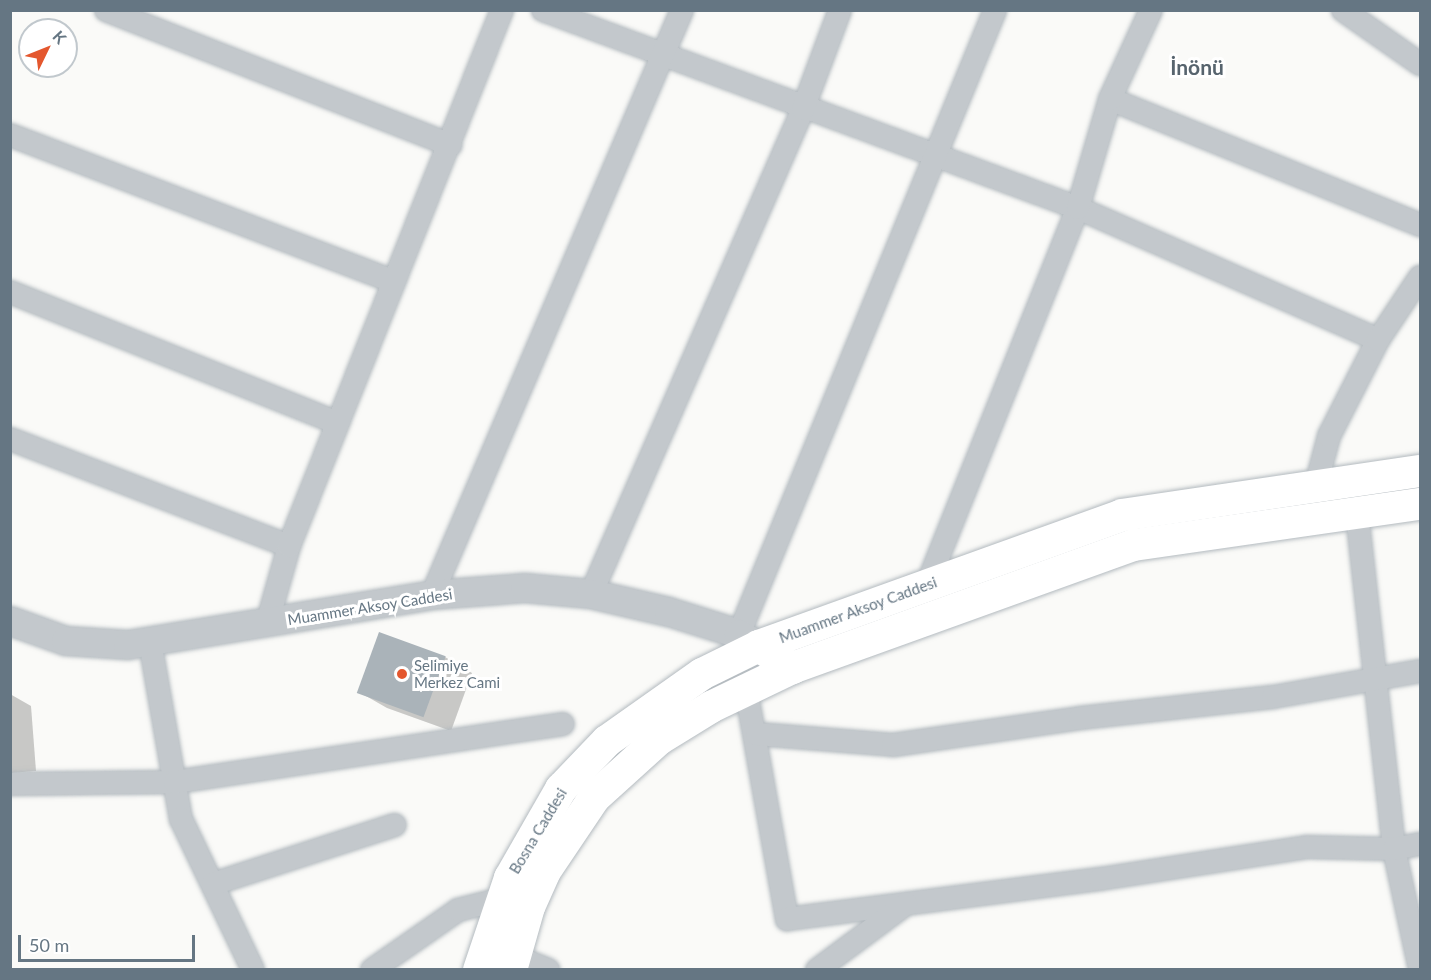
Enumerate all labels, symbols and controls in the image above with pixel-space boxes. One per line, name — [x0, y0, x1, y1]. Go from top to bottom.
north arrow — [18, 18, 78, 78]
text: K — [49, 26, 71, 47]
district label: İnönü — [1170, 54, 1224, 80]
street label: Muammer Aksoy Caddesi — [776, 573, 940, 647]
street label: Muammer Aksoy Caddesi — [286, 585, 454, 629]
place label: Selimiye Merkez Cami — [414, 656, 500, 691]
marker: Selimiye Merkez Cami — [395, 667, 409, 681]
street label: Bosna Caddesi — [505, 785, 571, 877]
scale bar — [21, 923, 198, 961]
text: 50 m — [29, 934, 69, 956]

